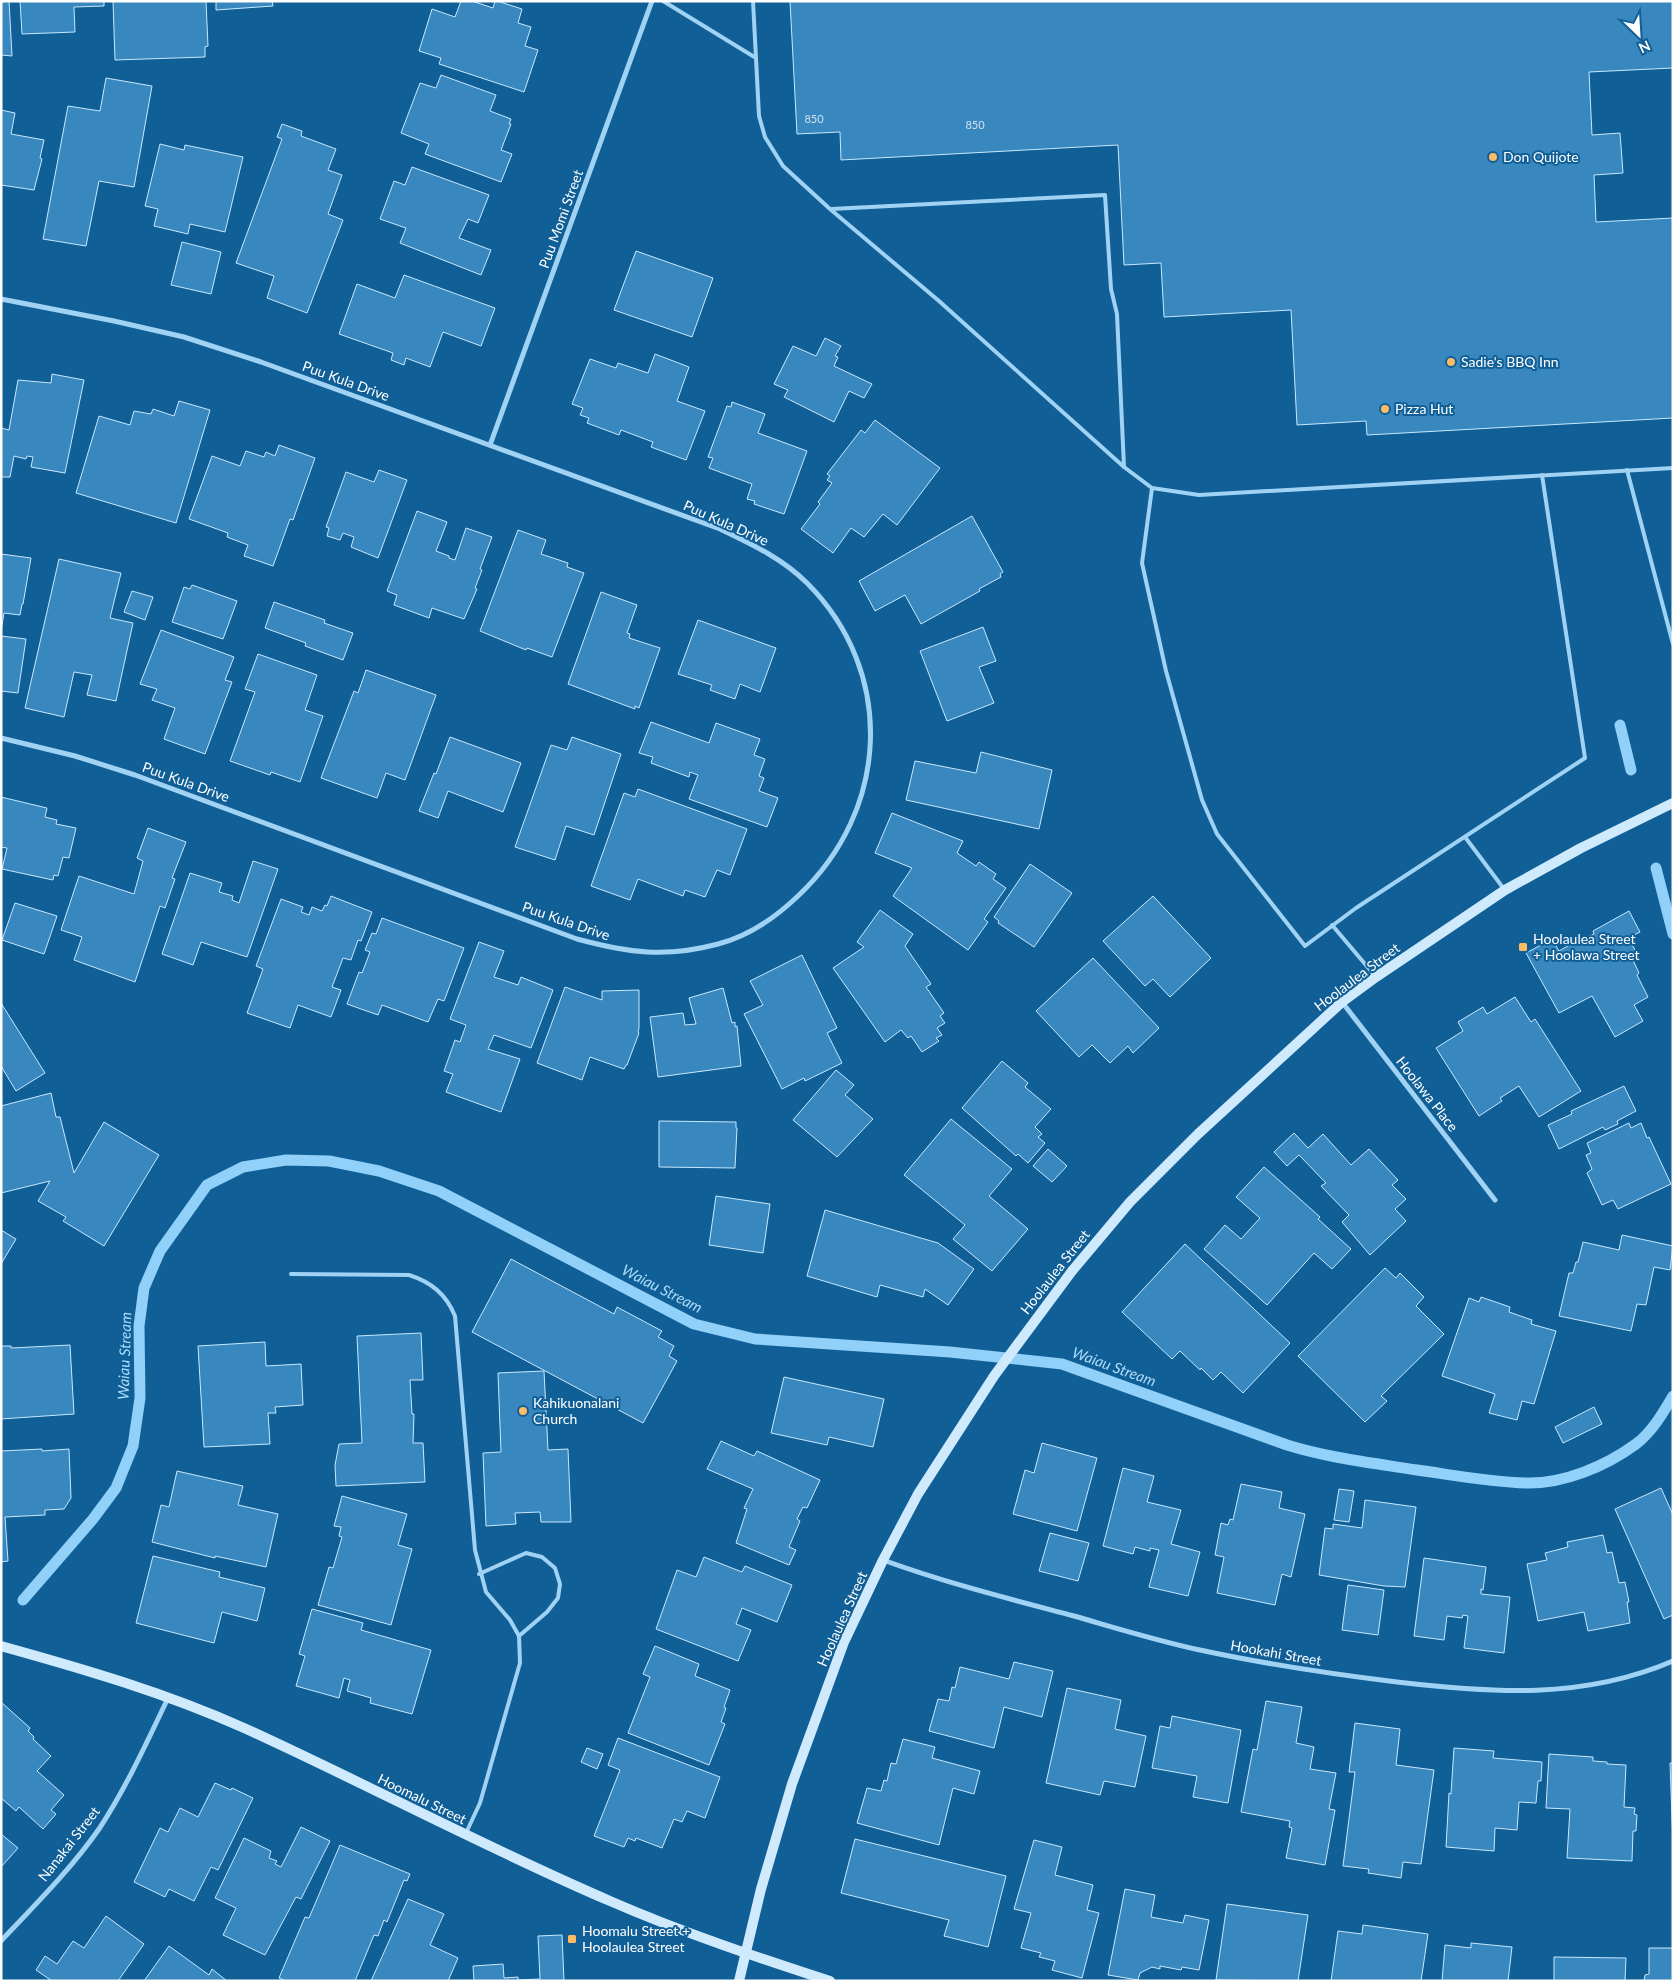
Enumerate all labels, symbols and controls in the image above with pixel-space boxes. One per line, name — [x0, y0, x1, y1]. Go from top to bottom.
north arrow — [1614, 10, 1664, 60]
text: N — [1636, 37, 1653, 57]
house number: 850 — [804, 112, 824, 125]
house number: 850 — [965, 118, 985, 131]
place label: Don Quijote — [1503, 148, 1579, 165]
marker: Don Quijote — [1487, 151, 1499, 163]
street label: Puu Momi Street — [535, 167, 586, 270]
place label: Sadie's BBQ Inn — [1461, 353, 1559, 370]
marker: Sadie's BBQ Inn — [1445, 356, 1457, 368]
street label: Puu Kula Drive — [300, 357, 392, 404]
place label: Pizza Hut — [1395, 400, 1453, 417]
marker: Pizza Hut — [1379, 403, 1391, 415]
street label: Puu Kula Drive — [681, 496, 771, 549]
street label: Puu Kula Drive — [140, 758, 232, 805]
street label: Puu Kula Drive — [520, 898, 612, 943]
place label: Hoolaulea Street + Hoolawa Street — [1533, 930, 1640, 963]
street label: Hoolaulea Street — [1311, 939, 1403, 1014]
marker: Hoolaulea Street + Hoolawa Street — [1517, 941, 1529, 953]
street label: Hoolawa Place — [1393, 1053, 1462, 1135]
street label: Hoolaulea Street — [1016, 1226, 1093, 1317]
water label: Waiau Stream — [619, 1260, 706, 1316]
water label: Waiau Stream — [113, 1312, 135, 1400]
water label: Waiau Stream — [1070, 1343, 1159, 1390]
place label: Kahikuonalani Church — [533, 1394, 619, 1427]
marker: Kahikuonalani Church — [517, 1405, 529, 1417]
street label: Hoolaulea Street — [813, 1569, 870, 1669]
street label: Hookahi Street — [1229, 1636, 1323, 1669]
street label: Hoomalu Street — [375, 1770, 469, 1827]
street label: Nanakai Street — [34, 1803, 103, 1884]
place label: Hoomalu Street + Hoolaulea Street — [582, 1922, 690, 1955]
marker: Hoomalu Street + Hoolaulea Street — [566, 1933, 578, 1945]

